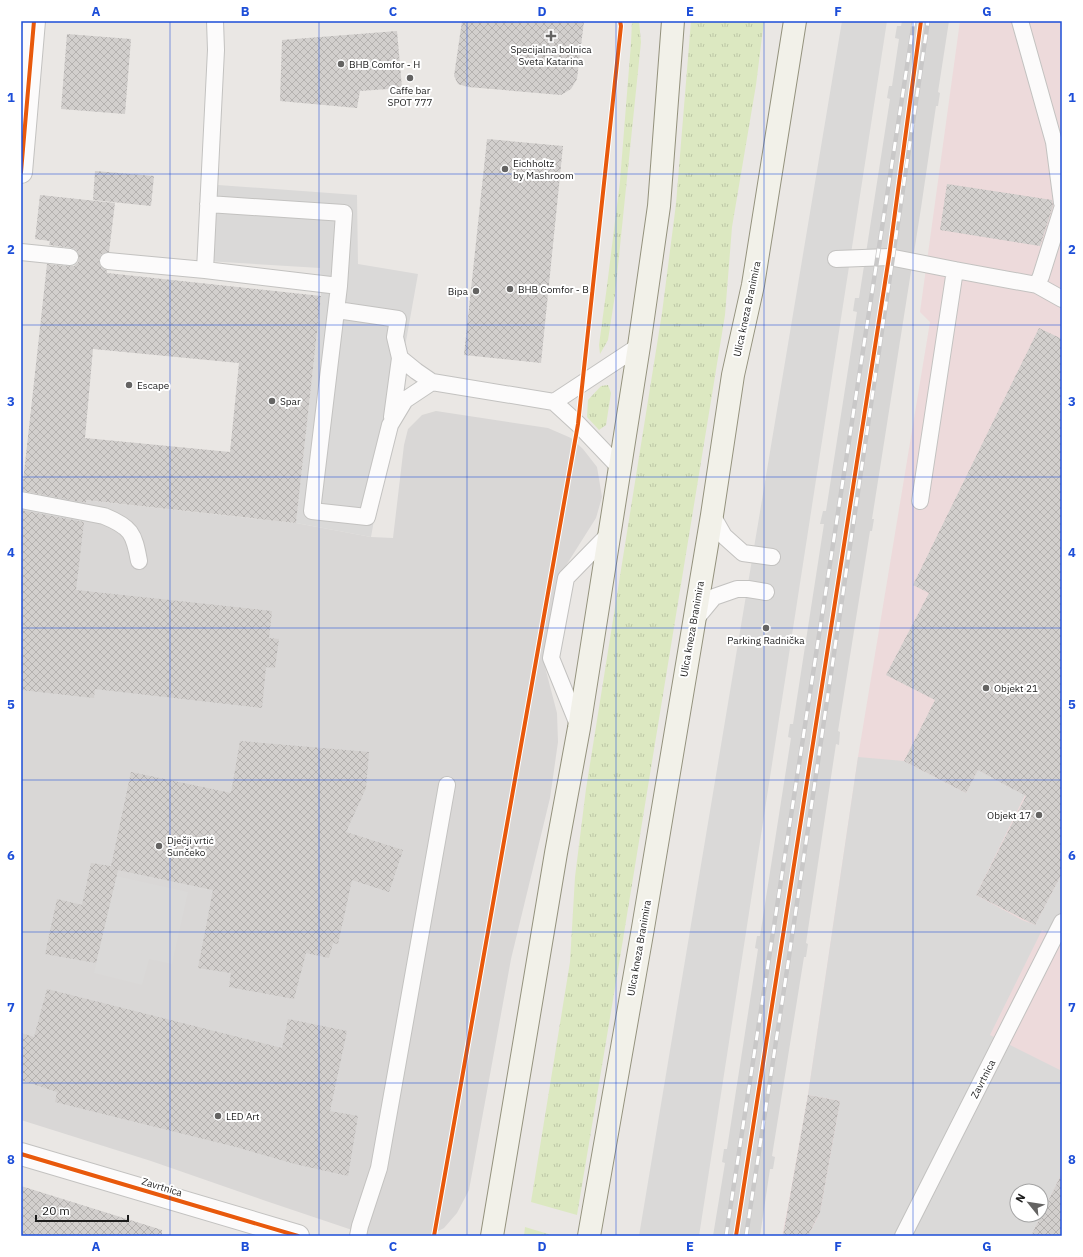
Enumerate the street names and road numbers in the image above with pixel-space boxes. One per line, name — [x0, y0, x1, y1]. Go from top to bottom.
street label: Ulica kneza Branimira — [731, 259, 764, 358]
street label: Ulica kneza Branimira — [677, 579, 707, 678]
street label: Ulica kneza Branimira — [624, 898, 654, 997]
street label: Zavrtnica — [968, 1057, 999, 1101]
street label: Zavrtnica — [140, 1175, 184, 1200]

